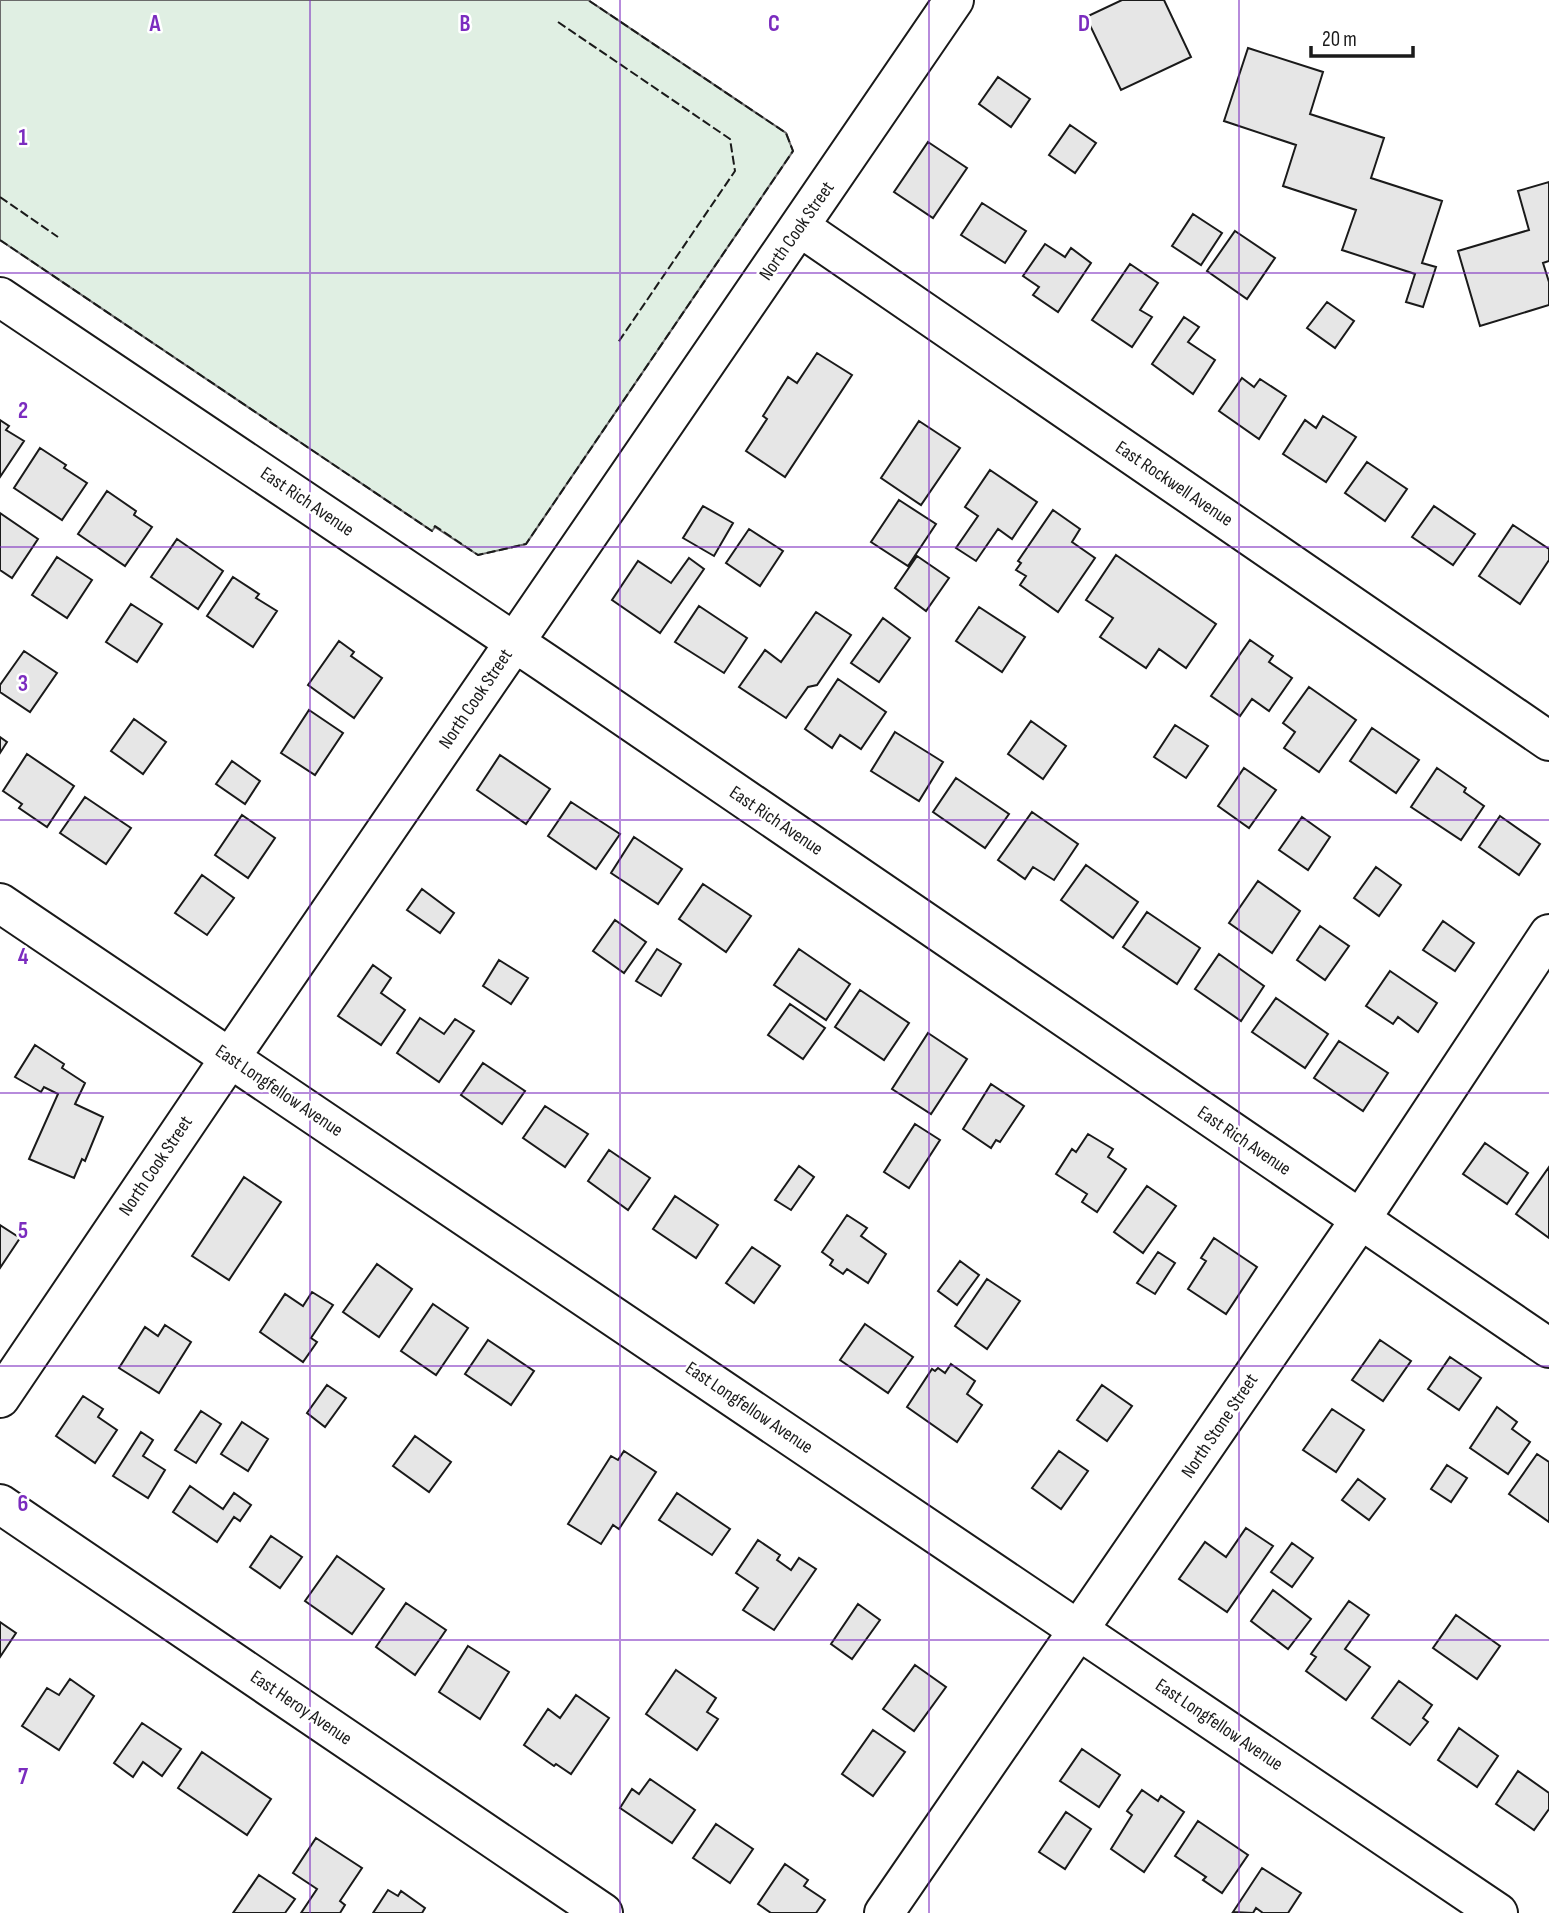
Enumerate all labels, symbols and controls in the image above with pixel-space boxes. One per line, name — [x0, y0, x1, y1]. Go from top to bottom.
text: A — [149, 10, 162, 38]
text: B — [460, 10, 471, 38]
text: C — [768, 10, 780, 38]
text: D — [1078, 10, 1090, 38]
scale bar — [1311, 14, 1412, 58]
text: 20 m — [1322, 27, 1357, 52]
text: 1 — [18, 124, 28, 152]
street label: North Cook Street — [754, 177, 840, 285]
text: 2 — [18, 397, 28, 425]
street label: East Rockwell Avenue — [1111, 436, 1237, 532]
street label: East Rich Avenue — [256, 462, 358, 542]
street label: North Cook Street — [434, 645, 518, 753]
text: 3 — [18, 670, 28, 698]
street label: East Rich Avenue — [725, 781, 827, 861]
text: 4 — [18, 943, 29, 971]
street label: East Longfellow Avenue — [211, 1040, 347, 1142]
street label: East Rich Avenue — [1193, 1101, 1295, 1181]
street label: North Cook Street — [114, 1112, 198, 1220]
text: 5 — [18, 1217, 28, 1245]
street label: East Longfellow Avenue — [681, 1357, 817, 1459]
street label: North Stone Street — [1177, 1369, 1263, 1482]
text: 6 — [18, 1490, 28, 1518]
street label: East Heroy Avenue — [246, 1666, 356, 1750]
street label: East Longfellow Avenue — [1151, 1674, 1287, 1776]
text: 7 — [18, 1763, 28, 1791]

